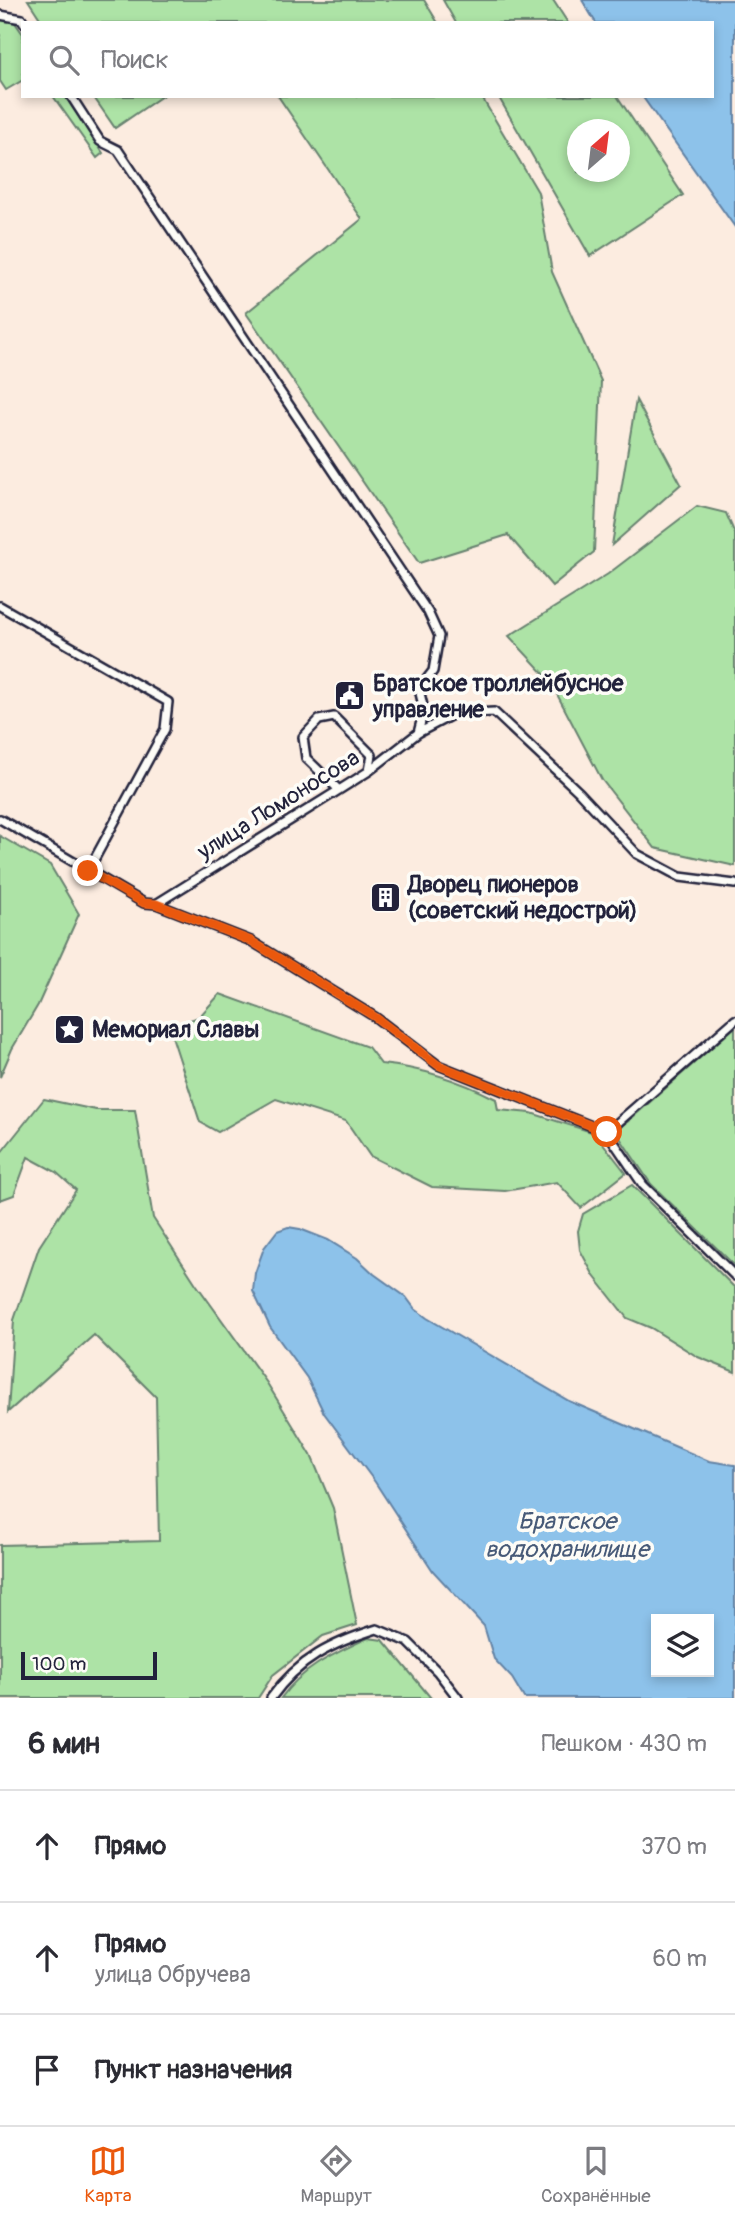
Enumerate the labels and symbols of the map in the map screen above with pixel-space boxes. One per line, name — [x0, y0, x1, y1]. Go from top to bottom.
north arrow — [567, 119, 630, 182]
place label: Братское троллейбусное управление — [372, 669, 624, 724]
public building icon: Братское троллейбусное управление — [333, 679, 367, 713]
street label: улица Ломоносова — [191, 743, 365, 866]
route end — [72, 855, 103, 886]
place label: Дворец пионеров (советский недострой) — [406, 870, 637, 925]
building icon: Дворец пионеров (советский недострой) — [368, 880, 402, 914]
place icon: Мемориал Славы — [52, 1012, 86, 1046]
place label: Мемориал Славы — [92, 1015, 259, 1044]
route start — [591, 1116, 622, 1147]
water label: Братское водохранилище — [485, 1507, 651, 1564]
scale bar — [21, 1649, 158, 1681]

